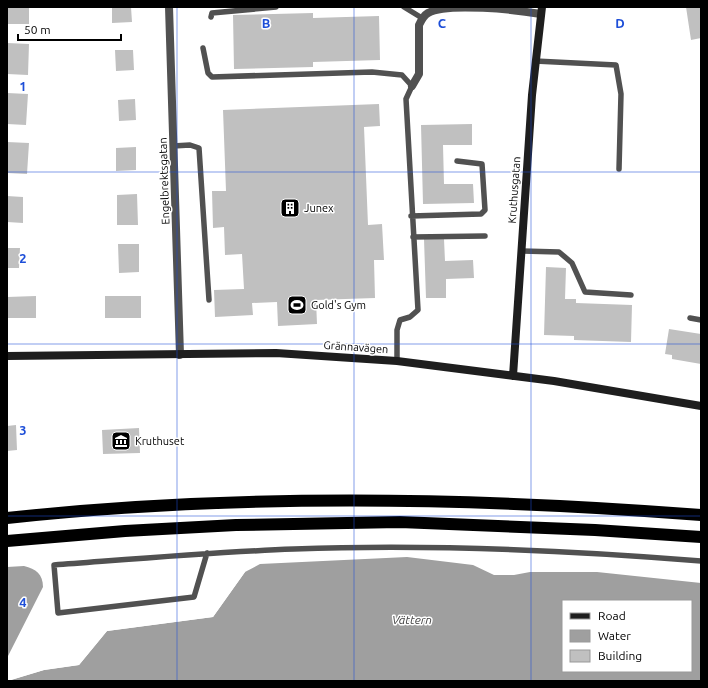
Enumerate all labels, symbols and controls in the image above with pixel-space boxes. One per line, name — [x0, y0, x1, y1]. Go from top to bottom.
scale bar — [18, 16, 121, 42]
text: B — [262, 16, 271, 30]
text: C — [438, 16, 447, 30]
text: D — [615, 16, 625, 30]
text: 50 m — [24, 23, 51, 36]
text: 1 — [19, 79, 27, 93]
street label: Engelbrektsgatan — [156, 137, 172, 225]
street label: Kruthusgatan — [506, 156, 522, 224]
building icon: Junex — [279, 197, 301, 219]
place label: Junex — [304, 202, 334, 214]
text: 2 — [19, 251, 27, 265]
sports icon: Gold's Gym — [286, 294, 308, 316]
place label: Gold's Gym — [311, 299, 366, 311]
street label: Grännavägen — [323, 339, 389, 355]
text: 3 — [19, 423, 27, 437]
museum icon: Kruthuset — [110, 430, 132, 452]
place label: Kruthuset — [135, 435, 185, 447]
text: 4 — [19, 595, 27, 609]
legend — [562, 600, 692, 672]
text: Road — [598, 609, 626, 622]
water label: Vättern — [392, 613, 432, 626]
text: Water — [598, 629, 631, 642]
text: Building — [598, 649, 642, 662]

